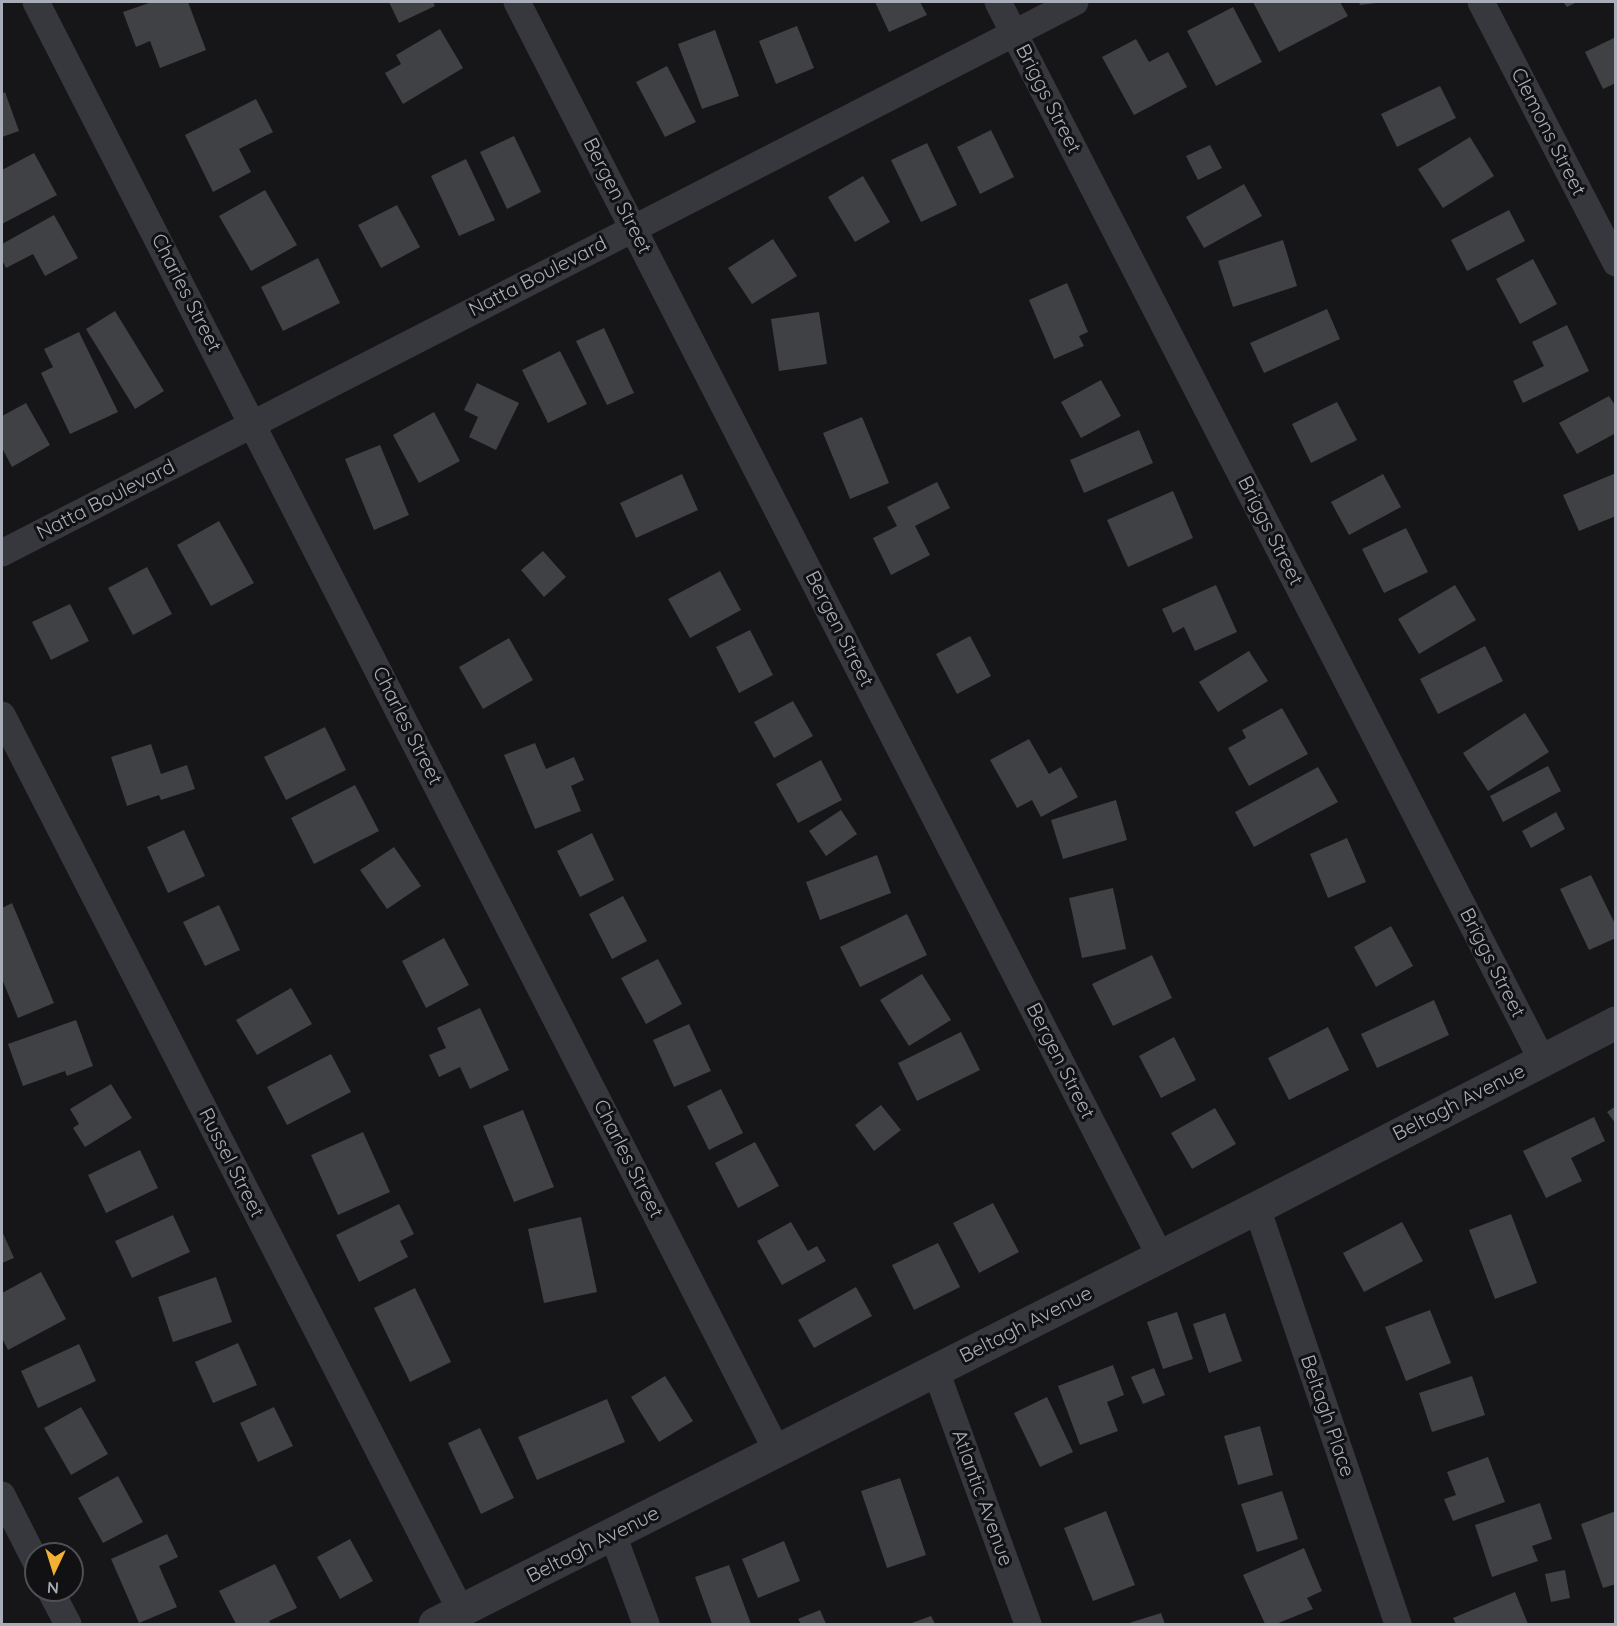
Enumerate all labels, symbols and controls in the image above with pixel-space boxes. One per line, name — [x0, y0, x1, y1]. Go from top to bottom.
street label: Briggs Street — [1010, 40, 1086, 158]
street label: Clemons Street — [1505, 64, 1591, 200]
street label: Bergen Street — [578, 134, 656, 258]
street label: Charles Street — [146, 230, 226, 356]
street label: Natta Boulevard — [465, 232, 611, 322]
street label: Natta Boulevard — [33, 455, 179, 545]
street label: Briggs Street — [1232, 472, 1308, 590]
street label: Bergen Street — [800, 567, 878, 691]
street label: Charles Street — [367, 663, 447, 789]
street label: Briggs Street — [1454, 904, 1530, 1022]
street label: Bergen Street — [1021, 999, 1099, 1123]
street label: Beltagh Avenue — [1389, 1059, 1529, 1147]
street label: Charles Street — [588, 1096, 668, 1222]
street label: Russel Street — [193, 1104, 269, 1222]
street label: Beltagh Avenue — [956, 1281, 1096, 1369]
street label: Beltagh Place — [1295, 1352, 1359, 1480]
street label: Atlantic Avenue — [946, 1427, 1018, 1569]
street label: Beltagh Avenue — [523, 1501, 663, 1589]
north arrow — [24, 1542, 84, 1602]
text: N — [46, 1578, 59, 1598]

